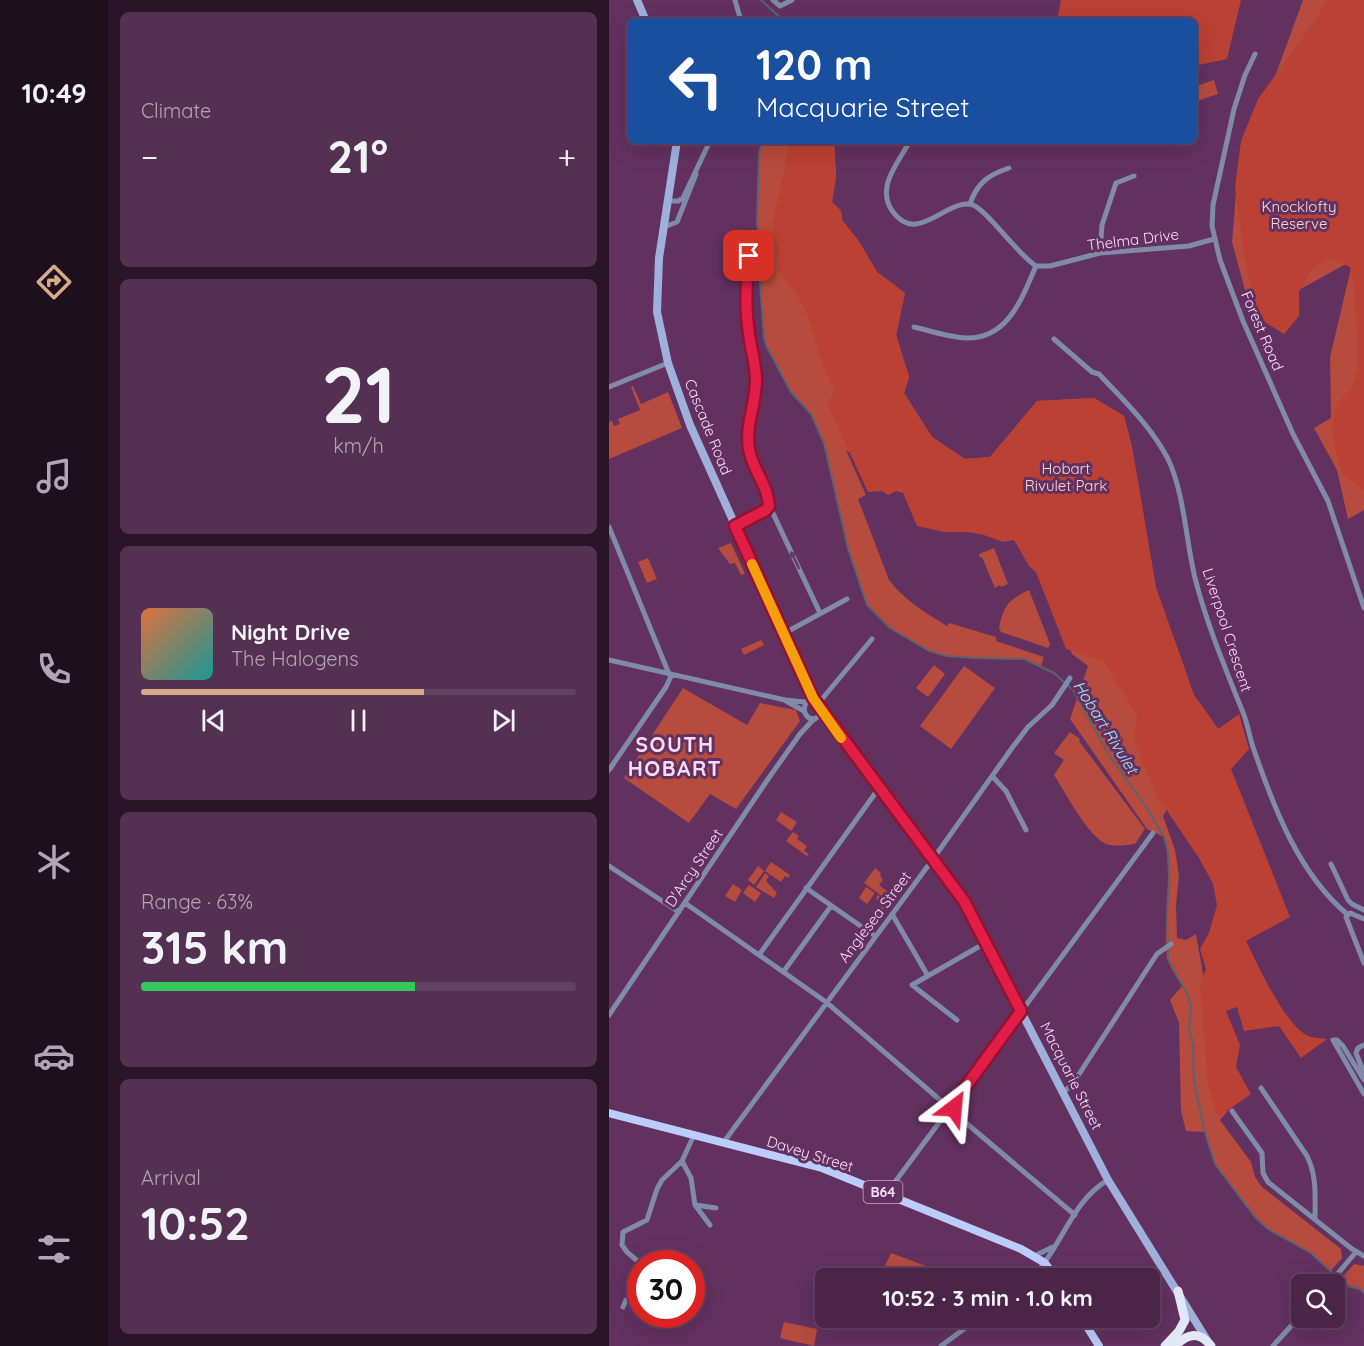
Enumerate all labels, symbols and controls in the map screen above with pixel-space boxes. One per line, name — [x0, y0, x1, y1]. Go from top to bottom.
text: 120 m — [756, 38, 873, 91]
icon: left — [657, 42, 735, 120]
text: 10:49 — [21, 76, 87, 110]
text: Macquarie Street — [756, 90, 969, 124]
text: Climate — [141, 98, 211, 123]
text: 21° — [327, 128, 388, 184]
text: − — [141, 136, 158, 177]
text: + — [557, 136, 576, 177]
park label: Knocklofty Reserve — [1262, 197, 1336, 233]
street label: Thelma Drive — [1086, 224, 1180, 255]
pin — [723, 230, 774, 281]
icon: arrive — [732, 239, 765, 272]
icon: directions — [33, 261, 75, 303]
street label: Forest Road — [1237, 288, 1288, 373]
text: 21 — [321, 345, 396, 443]
street label: Cascade Road — [681, 376, 736, 477]
text: km/h — [333, 433, 384, 458]
icon: music — [33, 455, 75, 497]
park label: Hobart Rivulet Park — [1025, 459, 1107, 495]
one-way arrow — [788, 552, 800, 570]
street label: Liverpool Crescent — [1199, 566, 1256, 694]
text: Night Drive — [231, 618, 350, 646]
text: The Halogens — [231, 646, 359, 671]
icon: phone — [33, 648, 75, 690]
water label: Hobart Rivulet — [1069, 677, 1143, 779]
icon: previous — [197, 704, 230, 737]
icon: pause — [342, 704, 375, 737]
icon: next — [487, 704, 520, 737]
district label: SOUTH HOBART — [628, 731, 722, 781]
street label: D'Arcy Street — [660, 825, 727, 910]
icon: climate — [33, 841, 75, 883]
street label: Anglesea Street — [834, 867, 915, 966]
text: Range · 63% — [141, 889, 253, 914]
text: 315 km — [141, 919, 288, 975]
street label: Macquarie Street — [1036, 1019, 1107, 1133]
icon: car — [33, 1035, 75, 1077]
position arrow — [922, 1076, 986, 1140]
street label: Davey Street — [765, 1131, 856, 1176]
text: Arrival — [141, 1165, 201, 1190]
road number: B64 — [863, 1181, 903, 1203]
text: 10:52 — [141, 1195, 250, 1251]
icon: filters — [33, 1228, 75, 1270]
speed limit sign: 30 — [627, 1250, 705, 1328]
map controls — [1291, 1274, 1345, 1328]
button: search — [1291, 1274, 1345, 1328]
text: 10:52 · 3 min · 1.0 km — [882, 1284, 1093, 1312]

